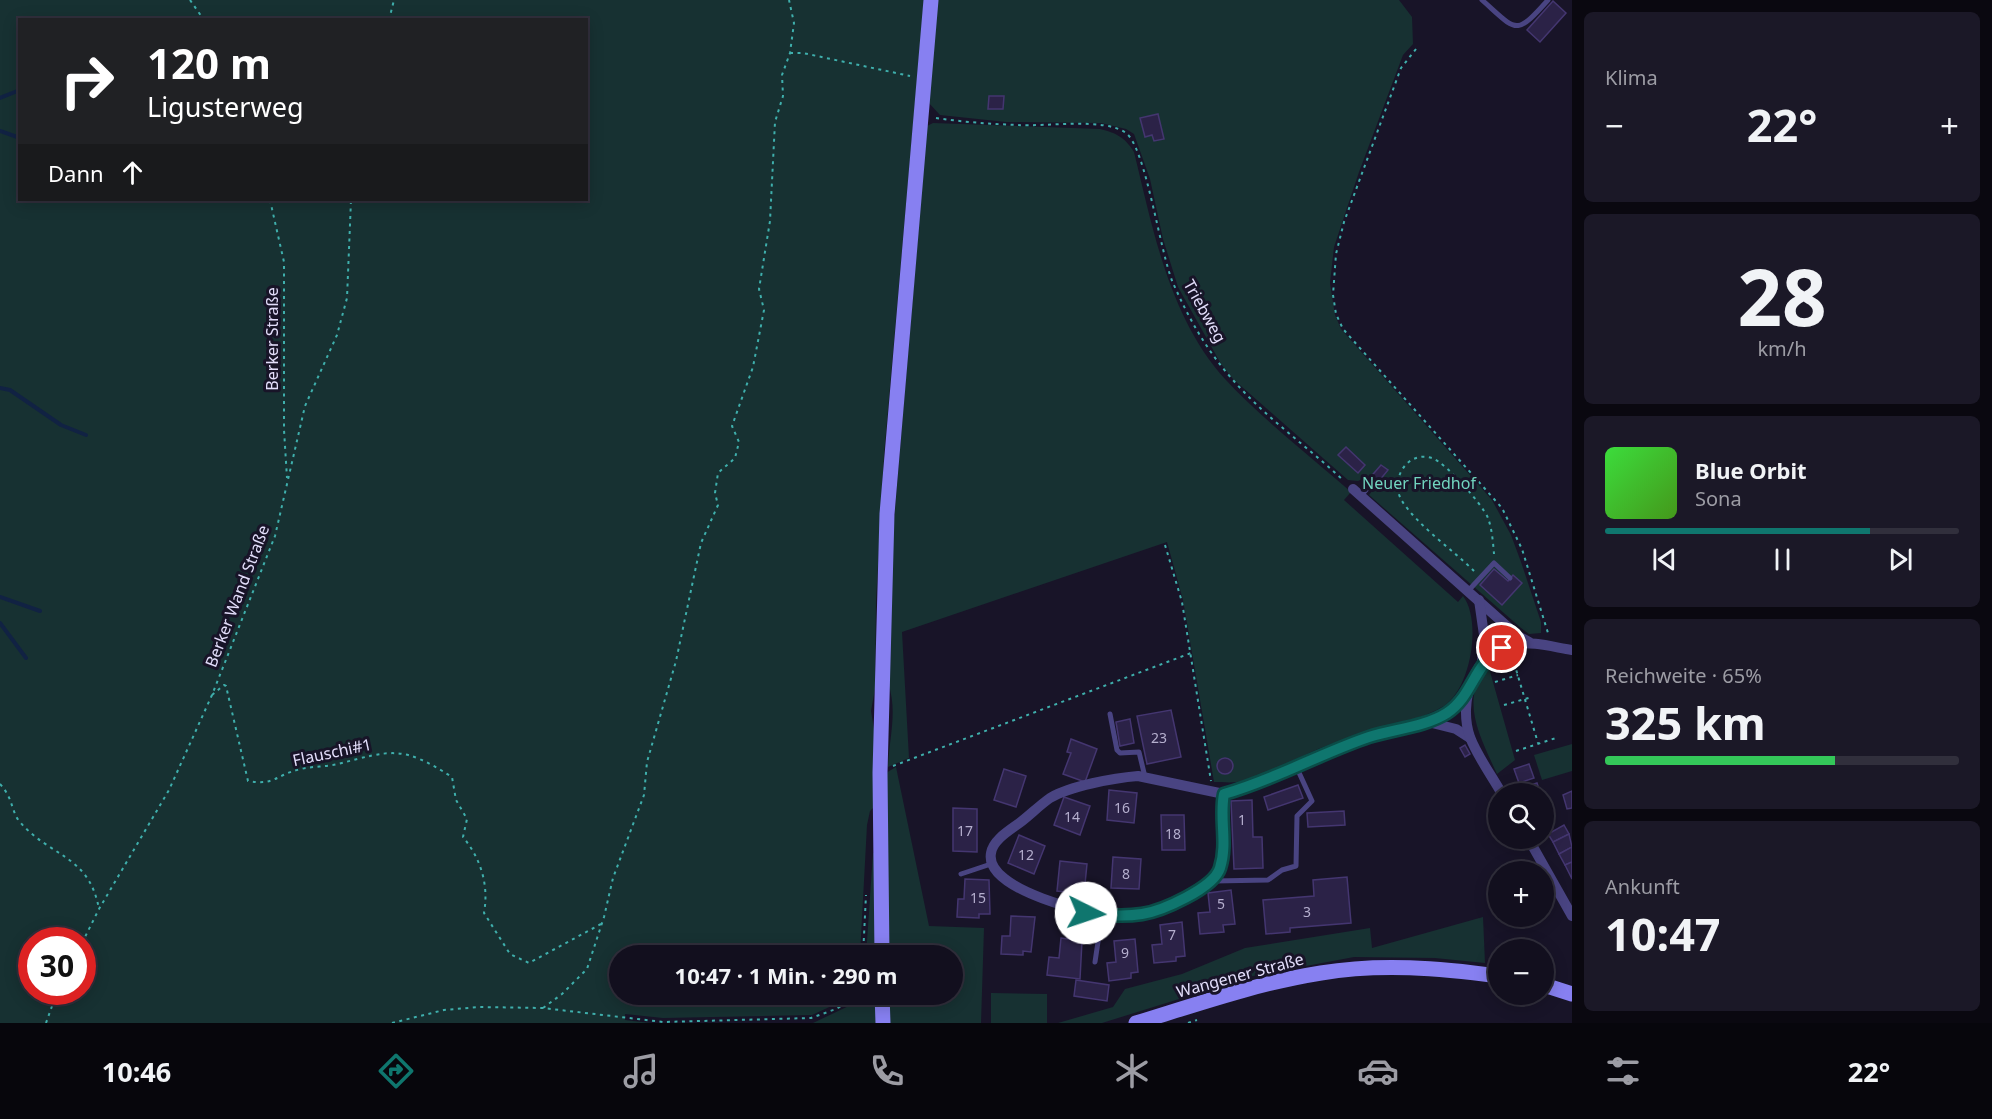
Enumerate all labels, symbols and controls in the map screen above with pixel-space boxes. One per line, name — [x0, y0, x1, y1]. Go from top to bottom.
text: 120 m — [147, 34, 271, 91]
icon: right — [48, 42, 126, 120]
text: Klima — [1605, 64, 1658, 91]
text: Ligusterweg — [147, 88, 304, 125]
text: 22° — [1747, 94, 1817, 155]
text: − — [1605, 103, 1624, 148]
text: + — [1940, 103, 1959, 148]
icon: ahead — [116, 156, 149, 189]
text: Dann — [48, 158, 104, 188]
text: 28 — [1737, 243, 1827, 349]
street label: Triebweg — [1179, 276, 1231, 346]
street label: Berker Straße — [261, 287, 283, 391]
text: km/h — [1757, 335, 1807, 362]
text: Blue Orbit — [1695, 455, 1807, 485]
park label: Neuer Friedhof — [1362, 472, 1477, 494]
text: Sona — [1695, 485, 1742, 512]
street label: Berker Wand Straße — [200, 522, 274, 670]
icon: previous — [1648, 543, 1681, 576]
icon: pause — [1766, 543, 1799, 576]
icon: next — [1884, 543, 1917, 576]
pin — [1476, 622, 1527, 673]
icon: arrive — [1485, 631, 1518, 664]
text: Reichweite · 65% — [1605, 662, 1762, 689]
text: 325 km — [1605, 692, 1766, 753]
house number: 23 — [1151, 728, 1167, 747]
street label: Flauschi#1 — [291, 733, 373, 771]
map controls — [1488, 783, 1554, 1005]
button: search — [1488, 783, 1554, 849]
house number: 16 — [1114, 798, 1130, 817]
house number: 14 — [1064, 807, 1080, 826]
house number: 1 — [1238, 810, 1246, 829]
house number: 17 — [957, 821, 973, 840]
house number: 18 — [1165, 824, 1181, 843]
house number: 12 — [1018, 845, 1034, 864]
button: + — [1488, 861, 1554, 927]
house number: 8 — [1122, 864, 1130, 883]
text: Ankunft — [1605, 873, 1680, 900]
position arrow — [1054, 881, 1118, 945]
house number: 15 — [970, 888, 986, 907]
house number: 5 — [1217, 894, 1225, 913]
house number: 3 — [1303, 902, 1311, 921]
text: 10:47 — [1605, 903, 1721, 964]
house number: 7 — [1168, 925, 1176, 944]
speed limit sign: 30 — [18, 927, 96, 1005]
button: − — [1488, 939, 1554, 1005]
house number: 9 — [1121, 943, 1129, 962]
street label: Wangener Straße — [1174, 947, 1306, 1003]
text: 10:47 · 1 Min. · 290 m — [675, 960, 897, 990]
icon: directions — [375, 1050, 417, 1092]
icon: music — [620, 1050, 662, 1092]
icon: phone — [866, 1050, 908, 1092]
icon: climate — [1111, 1050, 1153, 1092]
icon: car — [1357, 1050, 1399, 1092]
icon: filters — [1602, 1050, 1644, 1092]
text: 10:46 — [102, 1053, 171, 1090]
text: 22° — [1848, 1053, 1890, 1090]

